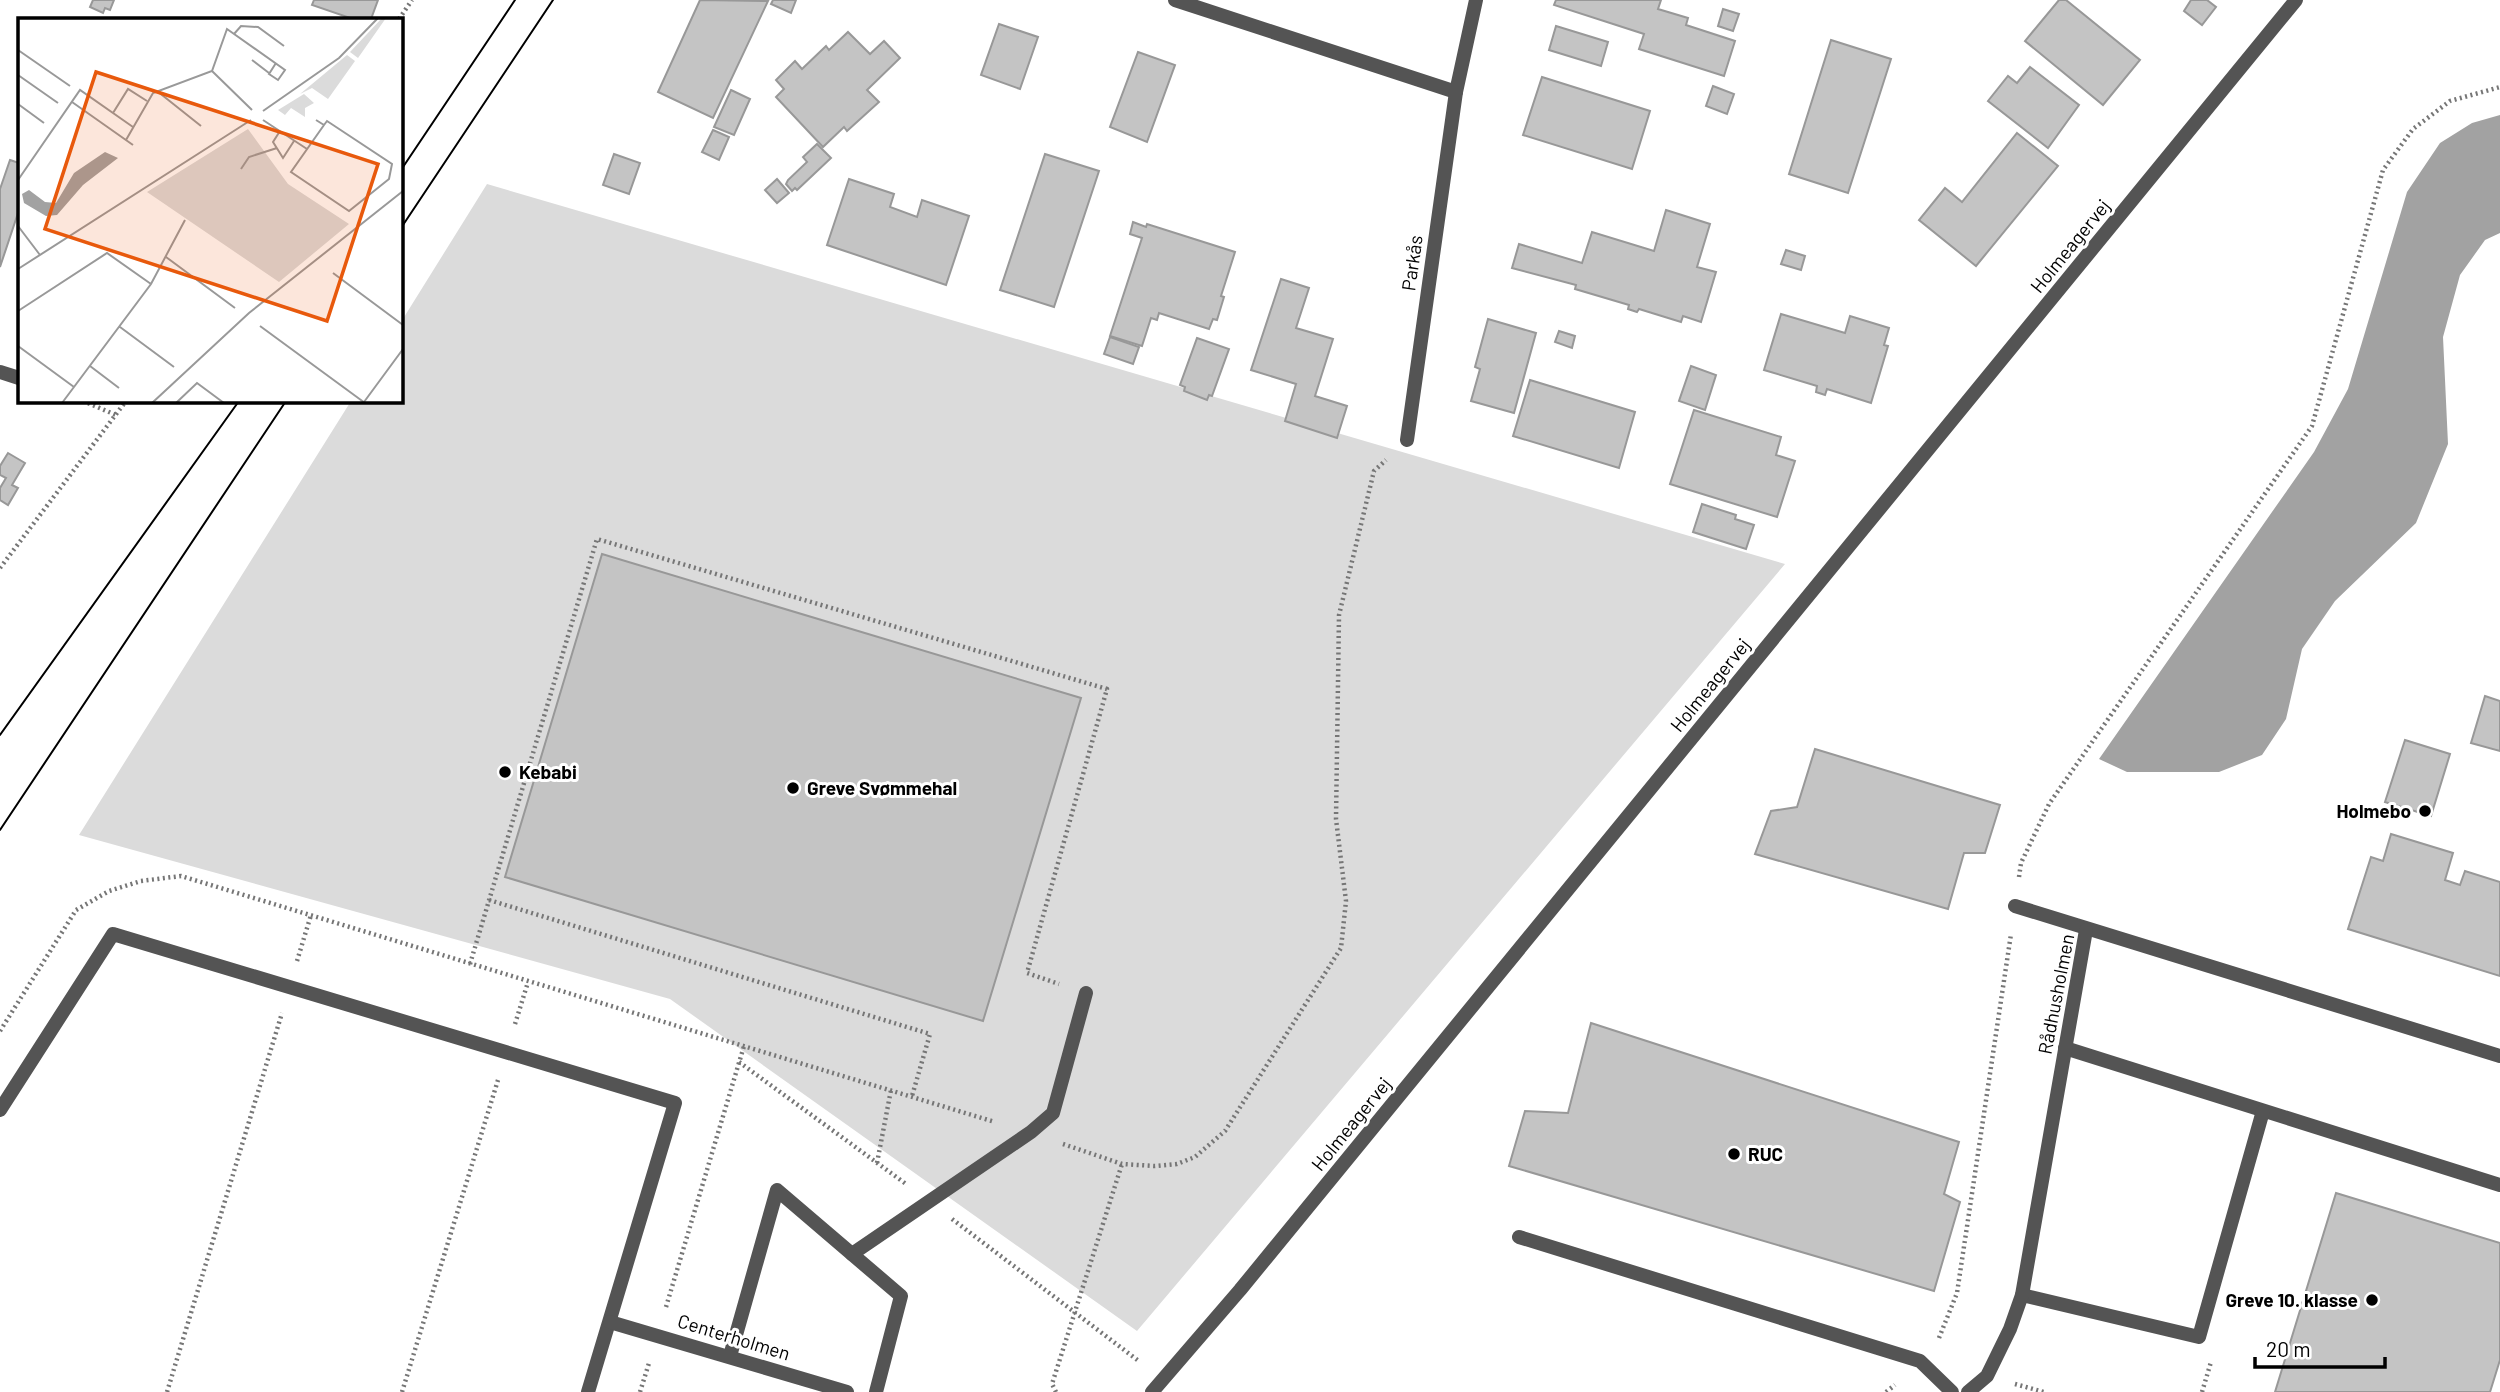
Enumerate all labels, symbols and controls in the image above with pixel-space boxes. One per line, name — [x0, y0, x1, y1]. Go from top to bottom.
inset map — [18, 18, 402, 402]
street label: Holmeagervej — [2025, 194, 2114, 297]
street label: Parkås — [1396, 234, 1427, 292]
street label: Holmeagervej — [1665, 633, 1754, 736]
place label: Kebabi — [519, 760, 577, 783]
marker: Kebabi — [497, 764, 513, 780]
place label: Greve Svømmehal — [807, 776, 957, 799]
marker: Greve Svømmehal — [785, 780, 801, 796]
place label: Holmebo — [2336, 799, 2411, 822]
marker: Holmebo — [2417, 803, 2433, 819]
street label: Rådhusholmen — [2033, 932, 2078, 1056]
street label: Holmeagervej — [1306, 1072, 1395, 1175]
place label: RUC — [1748, 1142, 1783, 1165]
marker: RUC — [1726, 1146, 1742, 1162]
place label: Greve 10. klasse — [2225, 1288, 2358, 1311]
marker: Greve 10. klasse — [2364, 1292, 2380, 1308]
street label: Centerholmen — [675, 1309, 793, 1365]
scale bar — [2255, 1326, 2384, 1370]
text: 20 m — [2266, 1336, 2311, 1361]

